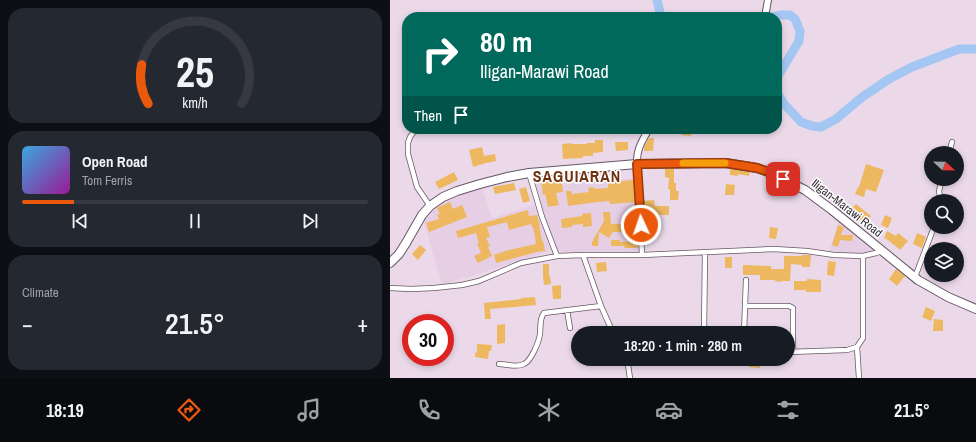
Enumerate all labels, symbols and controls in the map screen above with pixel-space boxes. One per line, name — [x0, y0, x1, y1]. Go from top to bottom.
text: 80 m — [480, 23, 532, 61]
icon: right — [414, 28, 466, 80]
text: 25 — [176, 43, 214, 99]
text: Iligan-Marawi Road — [480, 59, 609, 84]
text: km/h — [182, 92, 208, 111]
icon: arrive — [450, 104, 472, 126]
text: Then — [414, 105, 442, 126]
north arrow — [924, 146, 964, 186]
map controls — [924, 146, 964, 282]
text: Open Road — [82, 151, 148, 172]
pin — [766, 162, 800, 196]
district label: SAGUIARAN — [533, 165, 621, 187]
icon: arrive — [772, 168, 794, 190]
text: Tom Ferris — [82, 172, 132, 189]
street label: Iligan-Marawi Road — [808, 175, 886, 241]
button: search — [924, 194, 964, 234]
position arrow — [620, 204, 662, 246]
icon: previous — [69, 210, 91, 232]
icon: pause — [184, 210, 206, 232]
icon: next — [299, 210, 321, 232]
button: layers — [924, 242, 964, 282]
text: Climate — [22, 284, 59, 301]
text: 21.5° — [165, 303, 225, 343]
text: − — [22, 309, 33, 339]
text: + — [357, 309, 368, 339]
speed limit sign: 30 — [402, 314, 454, 366]
text: 18:20 · 1 min · 280 m — [624, 335, 742, 356]
icon: directions — [175, 396, 203, 424]
icon: music — [295, 396, 323, 424]
icon: phone — [415, 396, 443, 424]
icon: climate — [535, 396, 563, 424]
icon: car — [655, 396, 683, 424]
icon: filters — [774, 396, 802, 424]
text: 18:19 — [46, 398, 84, 423]
text: 21.5° — [894, 398, 930, 423]

